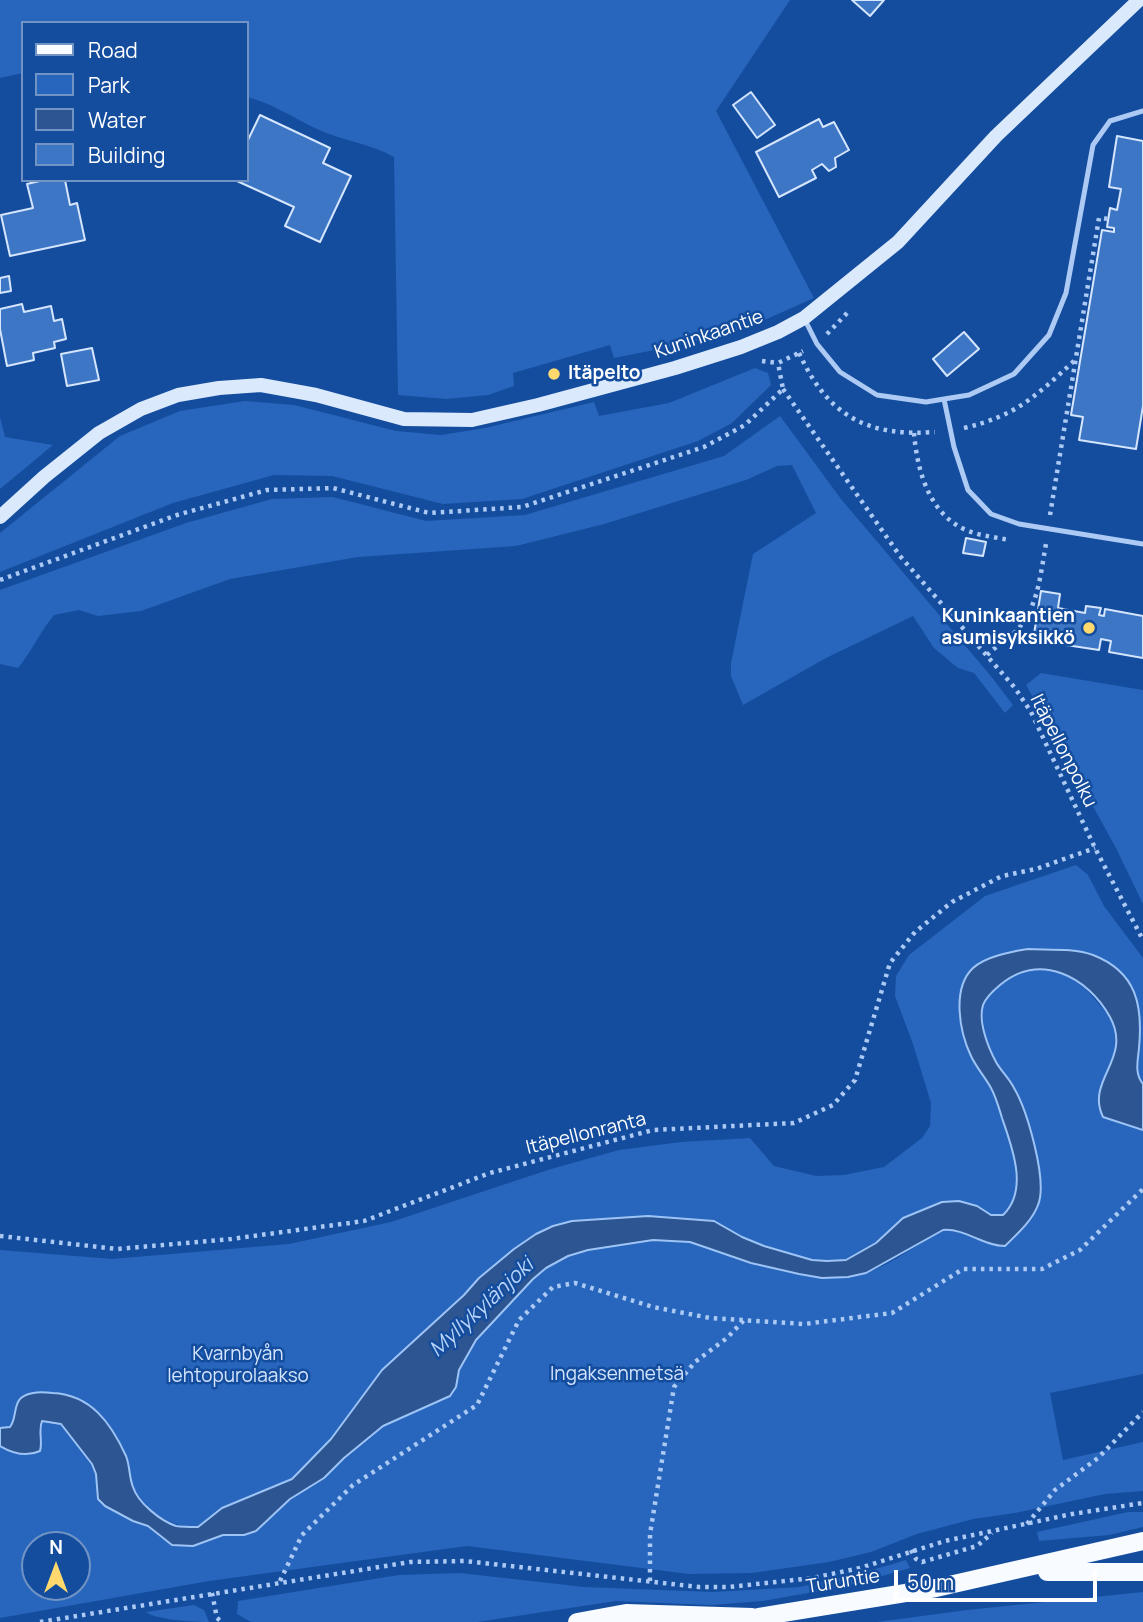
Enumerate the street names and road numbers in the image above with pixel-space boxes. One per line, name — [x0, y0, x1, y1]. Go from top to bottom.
street label: Kuninkaantie — [651, 306, 767, 364]
street label: Itäpellonpolku — [1025, 691, 1101, 811]
street label: Itäpellonranta — [524, 1108, 648, 1160]
street label: Turuntie — [805, 1565, 881, 1599]

